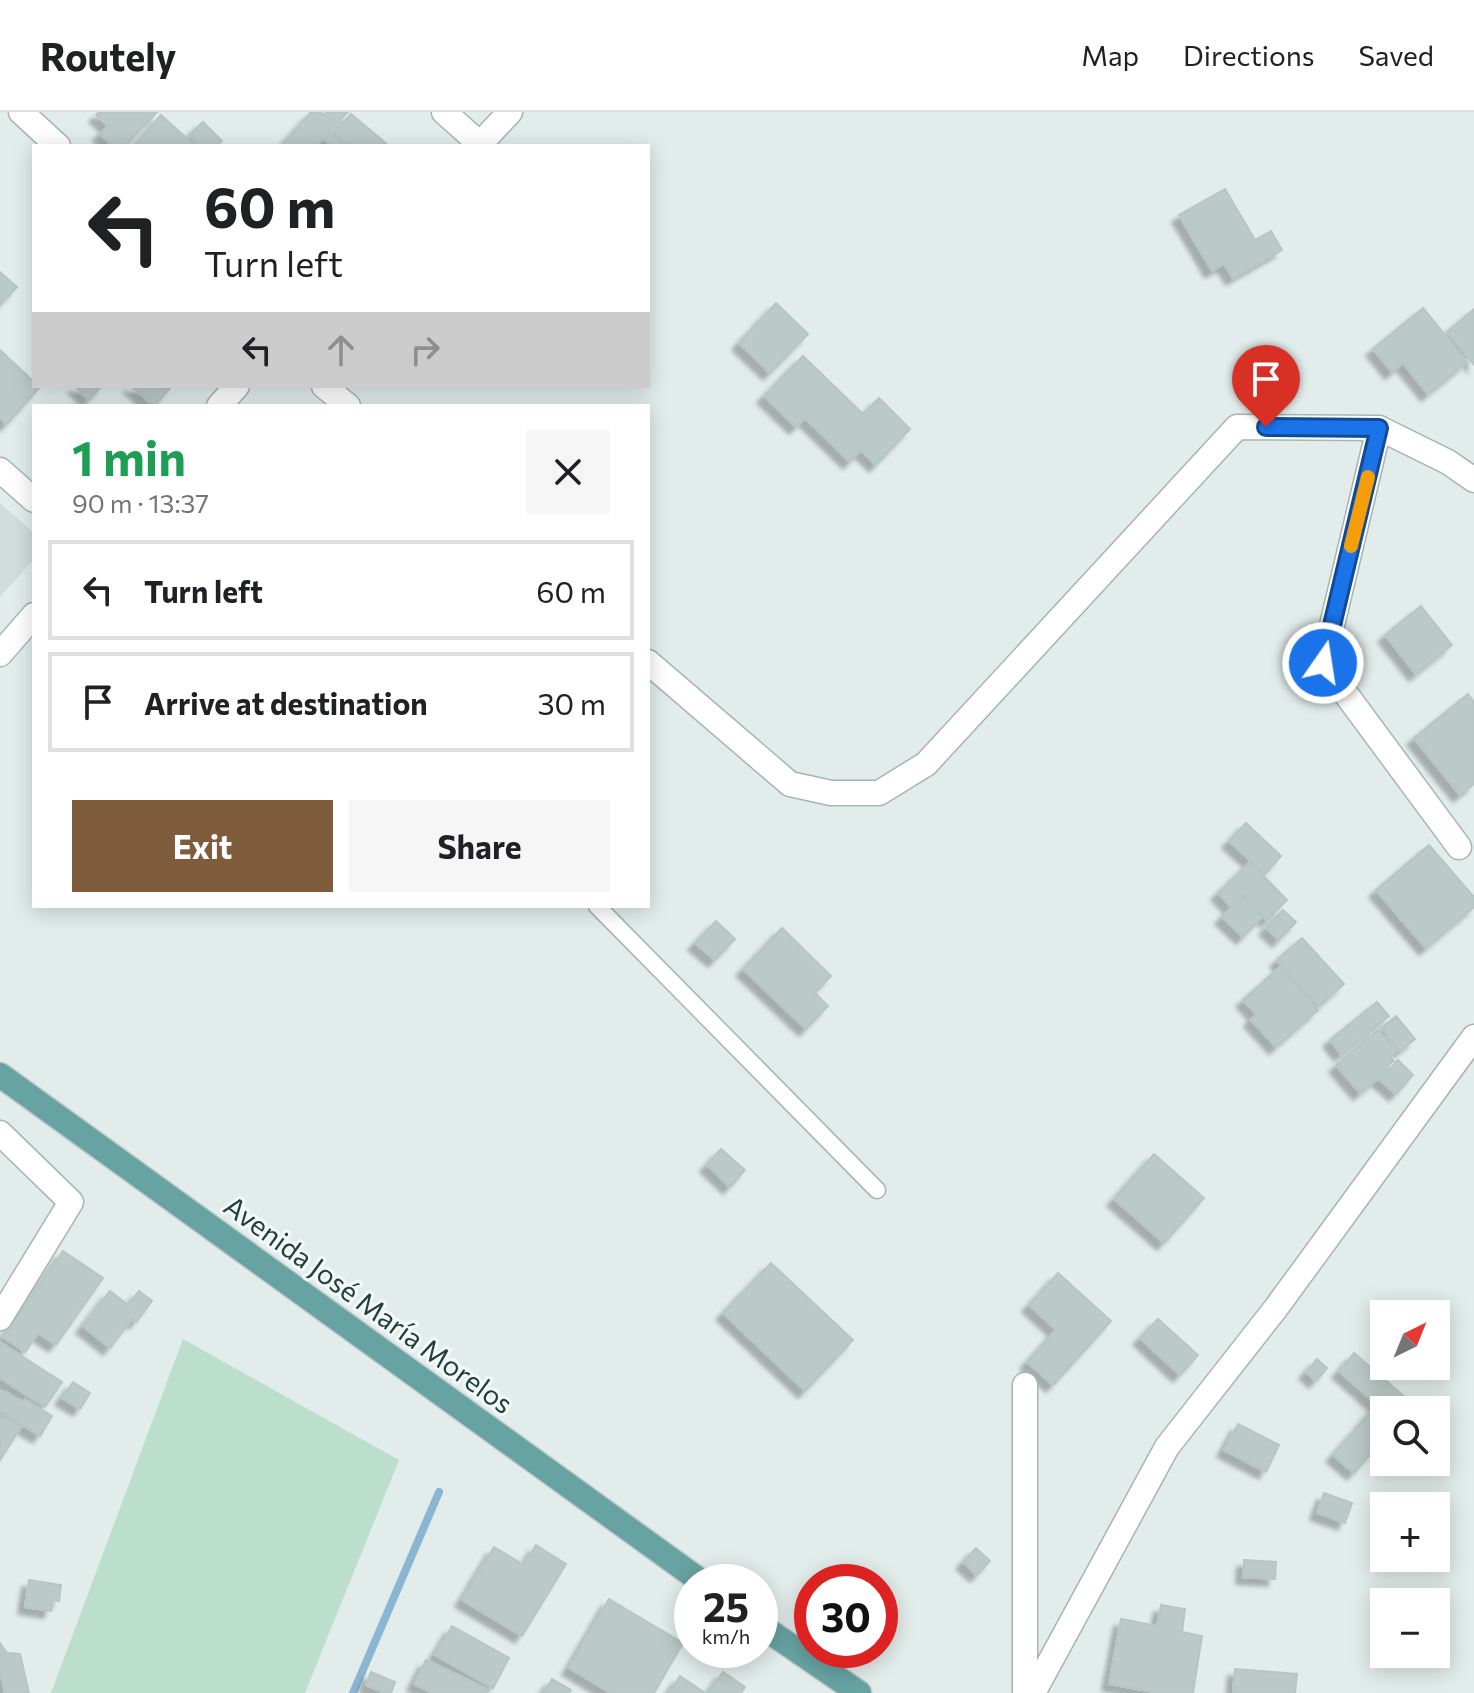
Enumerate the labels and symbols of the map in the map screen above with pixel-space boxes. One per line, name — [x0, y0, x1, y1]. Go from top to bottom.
pin — [1232, 345, 1300, 427]
position arrow — [1281, 621, 1365, 705]
street label: Avenida José María Morelos — [218, 1188, 520, 1420]
north arrow — [1370, 1300, 1450, 1380]
speed limit sign: 30 — [794, 1564, 898, 1668]

